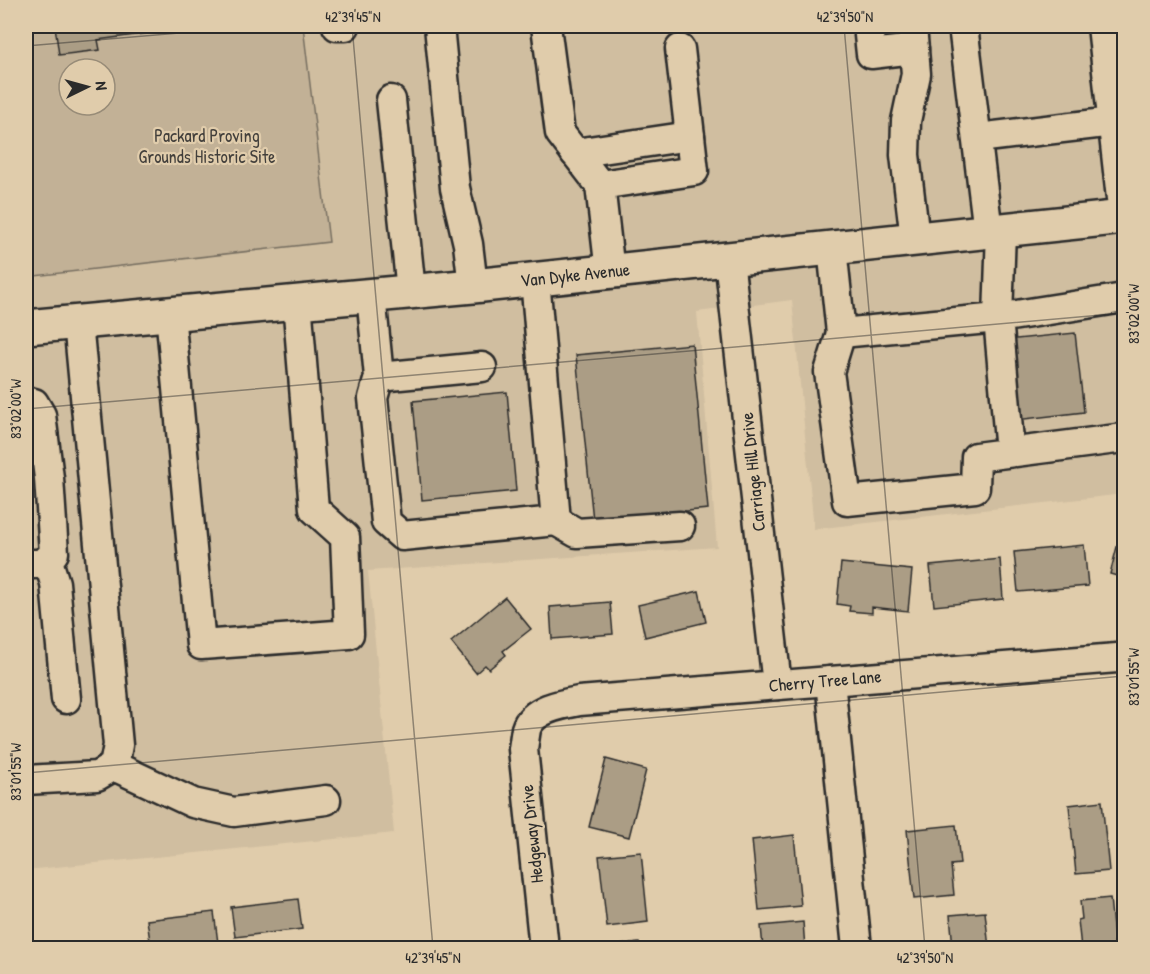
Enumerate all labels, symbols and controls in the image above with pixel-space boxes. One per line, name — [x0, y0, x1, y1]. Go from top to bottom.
text: 42°39'45"N — [325, 6, 381, 27]
text: 42°39'50"N — [817, 6, 873, 27]
north arrow — [57, 57, 117, 117]
text: N — [91, 80, 113, 91]
park label: Packard Proving Grounds Historic Site — [139, 123, 275, 169]
street label: Van Dyke Avenue — [519, 256, 631, 293]
text: 83°02'00"W — [1123, 283, 1144, 344]
text: 83°02'00"W — [5, 378, 26, 439]
street label: Carriage Hill Drive — [734, 411, 771, 533]
text: 83°01'55"W — [1123, 647, 1144, 706]
street label: Cherry Tree Lane — [768, 663, 882, 698]
text: 83°01'55"W — [5, 742, 26, 801]
street label: Hedgeway Drive — [514, 784, 549, 884]
text: 42°39'45"N — [405, 947, 461, 968]
text: 42°39'50"N — [897, 947, 953, 968]

